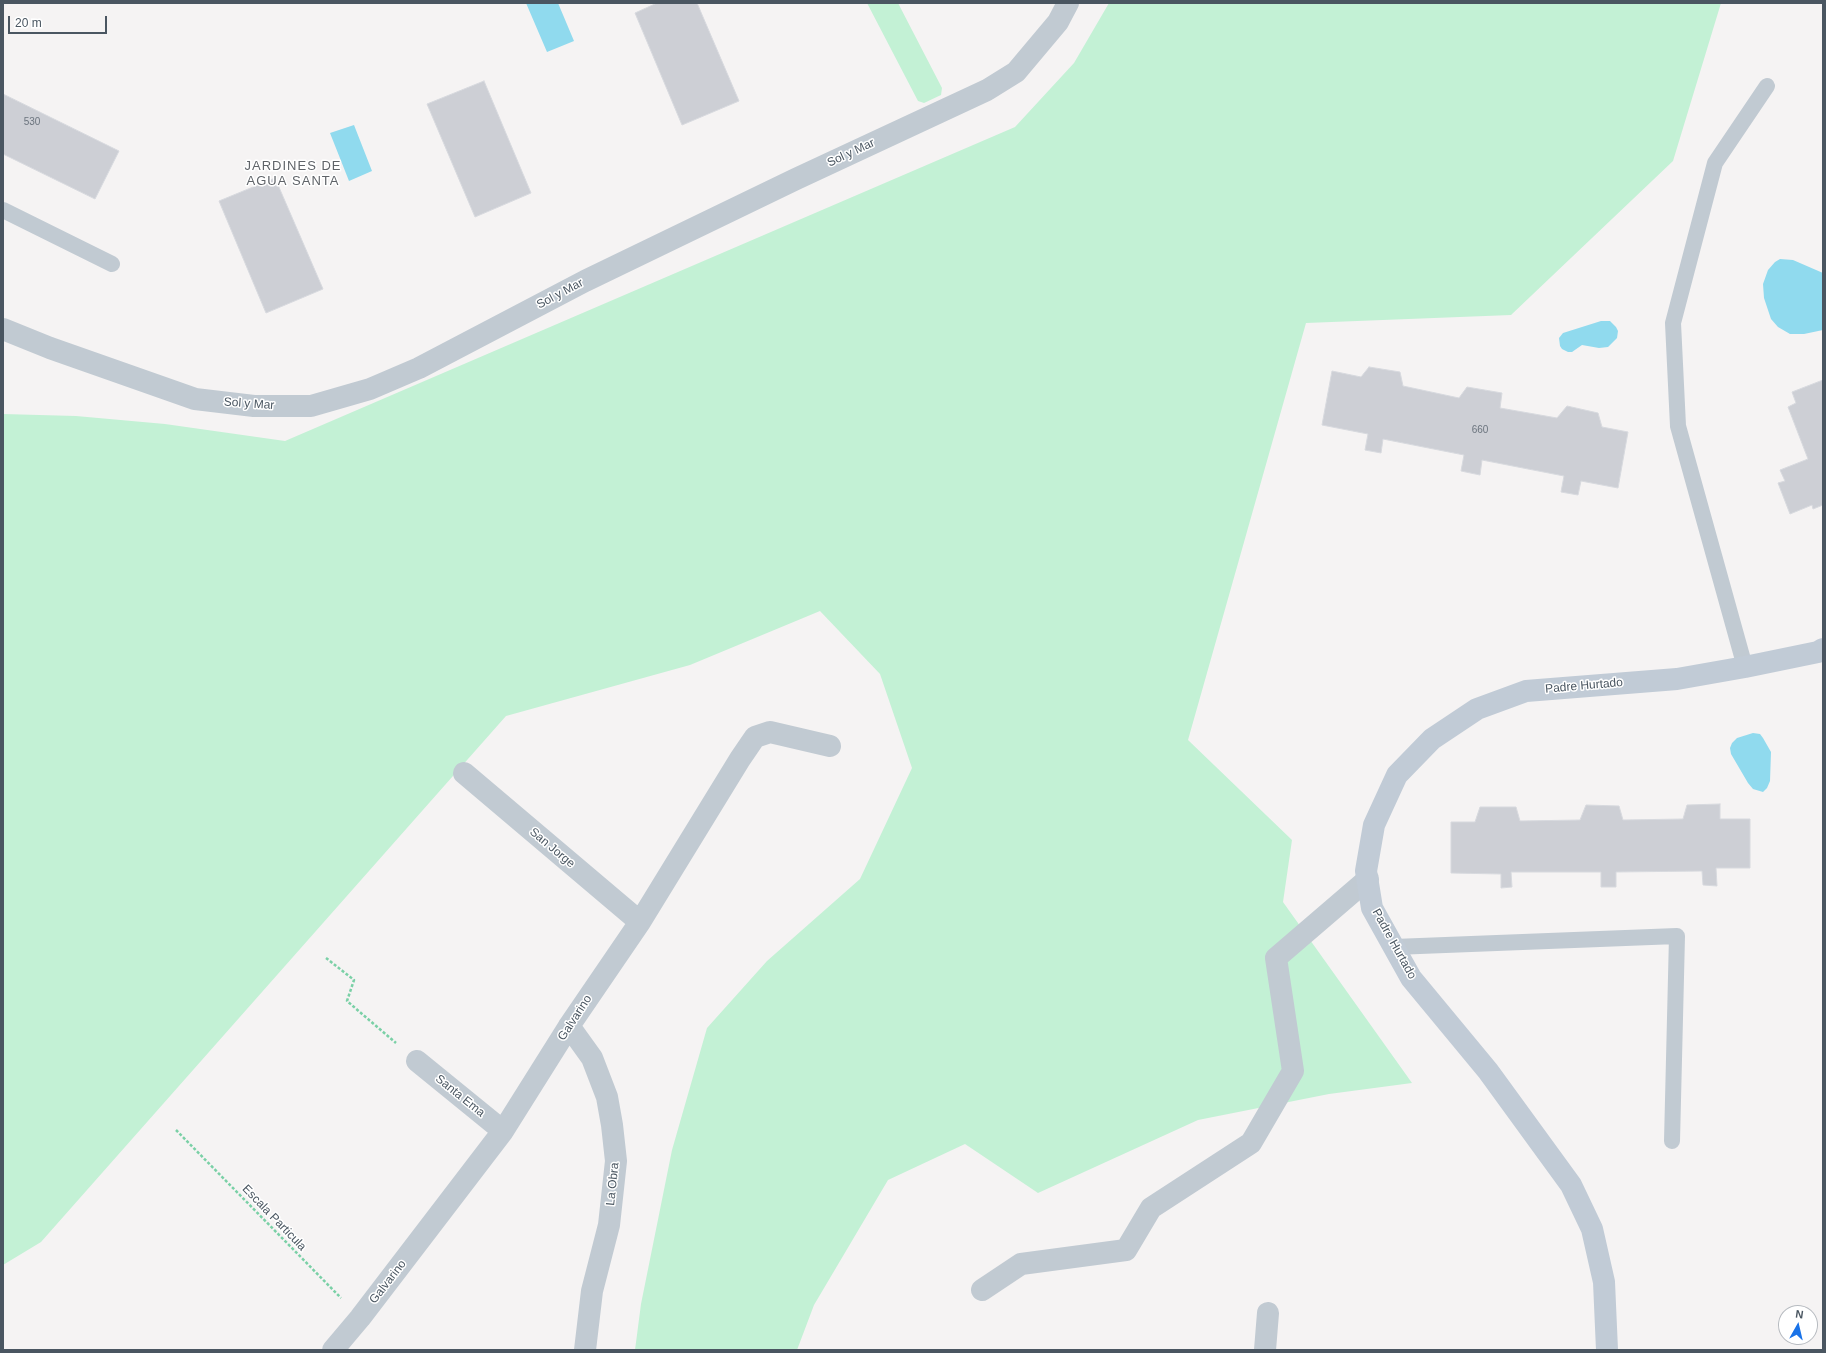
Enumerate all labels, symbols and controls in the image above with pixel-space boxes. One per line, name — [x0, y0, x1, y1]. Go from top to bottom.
scale bar — [10, 8, 109, 34]
text: 20 m — [15, 16, 42, 30]
house number: 530 — [24, 116, 40, 128]
street label: Sol y Mar — [825, 136, 877, 170]
district label: JARDINES DE AGUA SANTA — [245, 158, 341, 189]
street label: Sol y Mar — [534, 276, 586, 312]
street label: Sol y Mar — [223, 395, 275, 413]
house number: 660 — [1472, 424, 1488, 436]
street label: Padre Hurtado — [1544, 675, 1624, 697]
street label: San Jorge — [526, 825, 578, 871]
street label: Padre Hurtado — [1369, 906, 1419, 982]
street label: Galvarino — [555, 993, 595, 1043]
street label: Santa Ema — [432, 1072, 488, 1120]
street label: La Obra — [604, 1162, 622, 1206]
street label: Escala Particula — [239, 1182, 309, 1254]
street label: Galvarino — [367, 1257, 409, 1307]
north arrow — [1778, 1305, 1818, 1345]
text: N — [1795, 1308, 1804, 1321]

